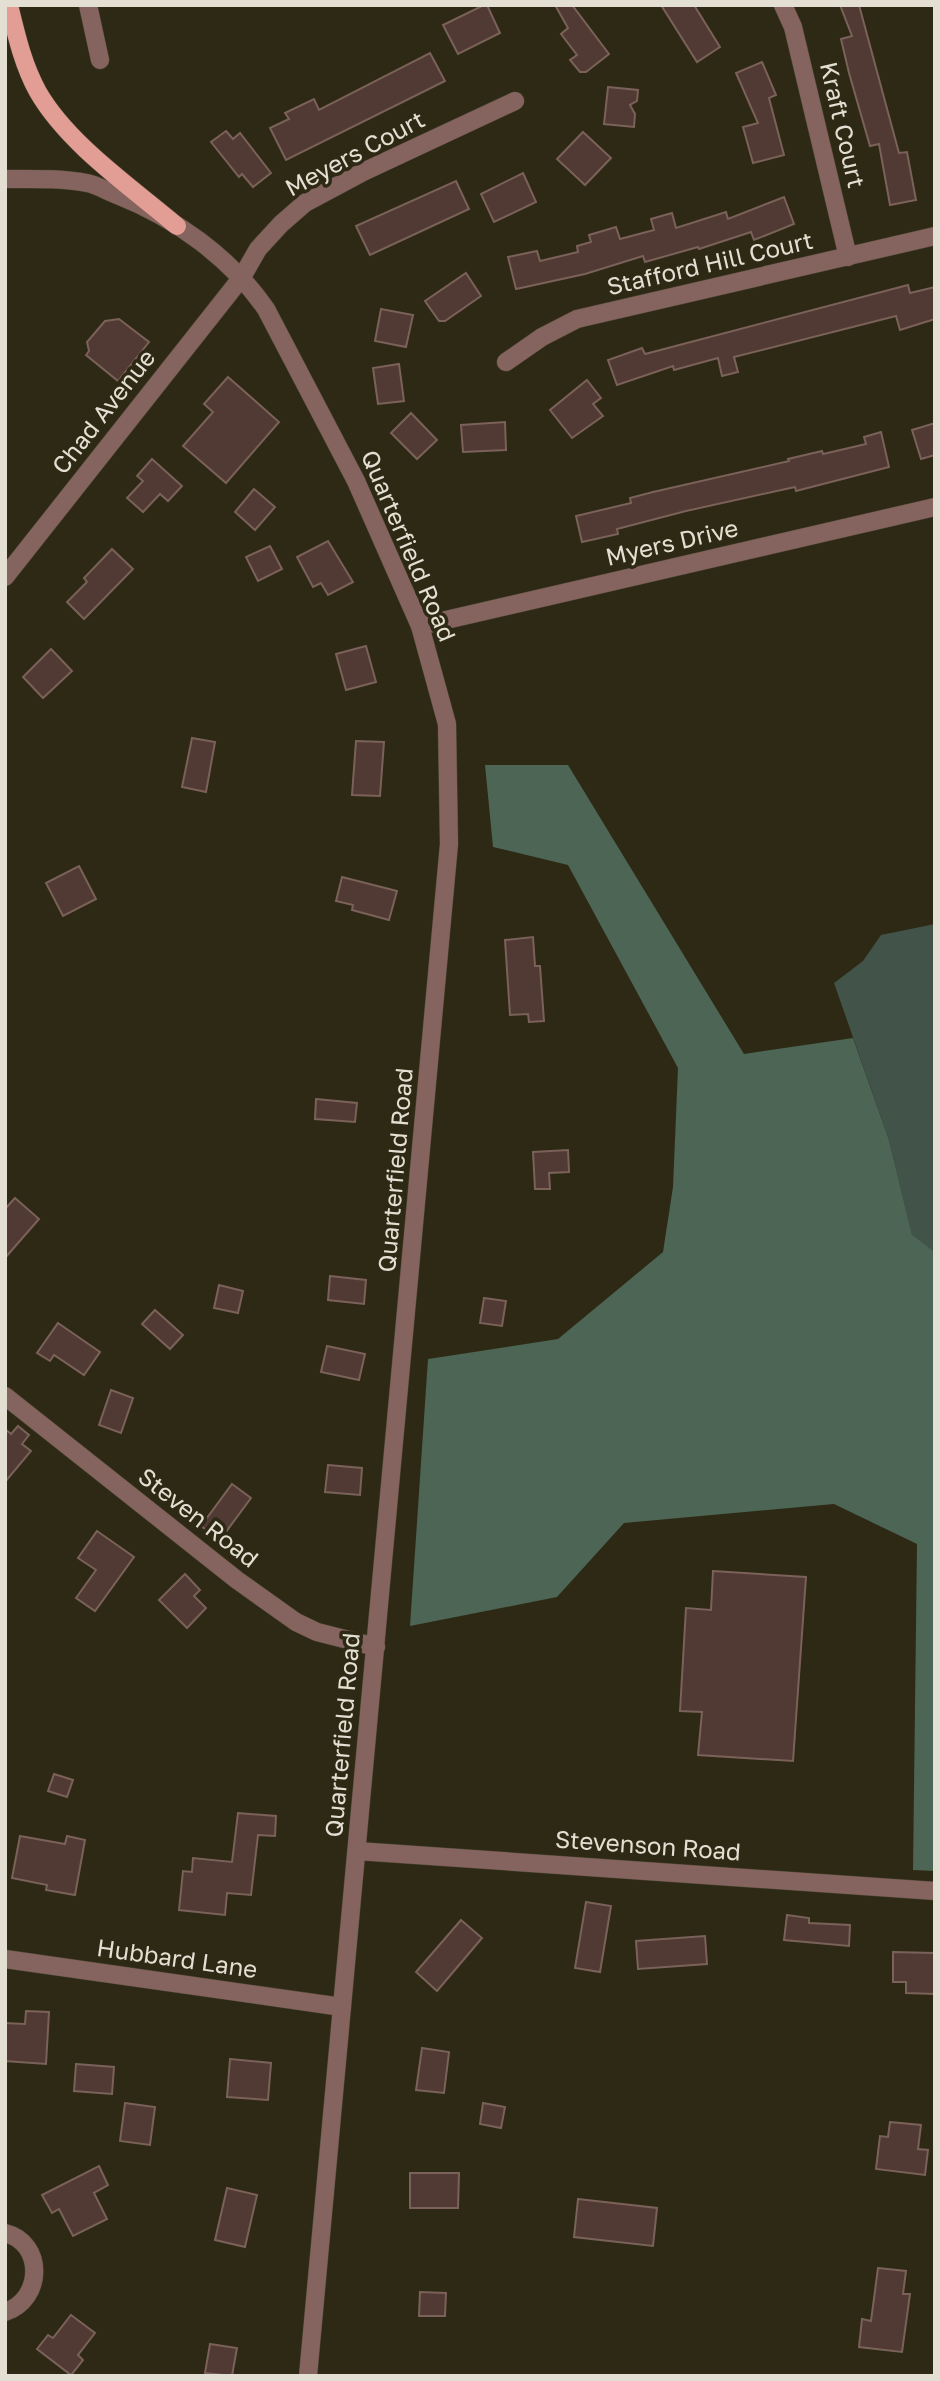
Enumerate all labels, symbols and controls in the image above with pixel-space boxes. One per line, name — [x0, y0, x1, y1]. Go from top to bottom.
street label: Kraft Court — [815, 59, 872, 191]
street label: Meyers Court — [280, 104, 429, 202]
street label: Stafford Hill Court — [604, 225, 816, 300]
street label: Chad Avenue — [45, 343, 160, 479]
street label: Quarterfield Road — [356, 445, 463, 646]
street label: Myers Drive — [603, 512, 741, 571]
street label: Quarterfield Road — [371, 1066, 418, 1273]
street label: Steven Road — [133, 1461, 265, 1573]
street label: Quarterfield Road — [318, 1631, 365, 1838]
street label: Stevenson Road — [554, 1824, 742, 1865]
street label: Hubbard Lane — [95, 1932, 259, 1983]

